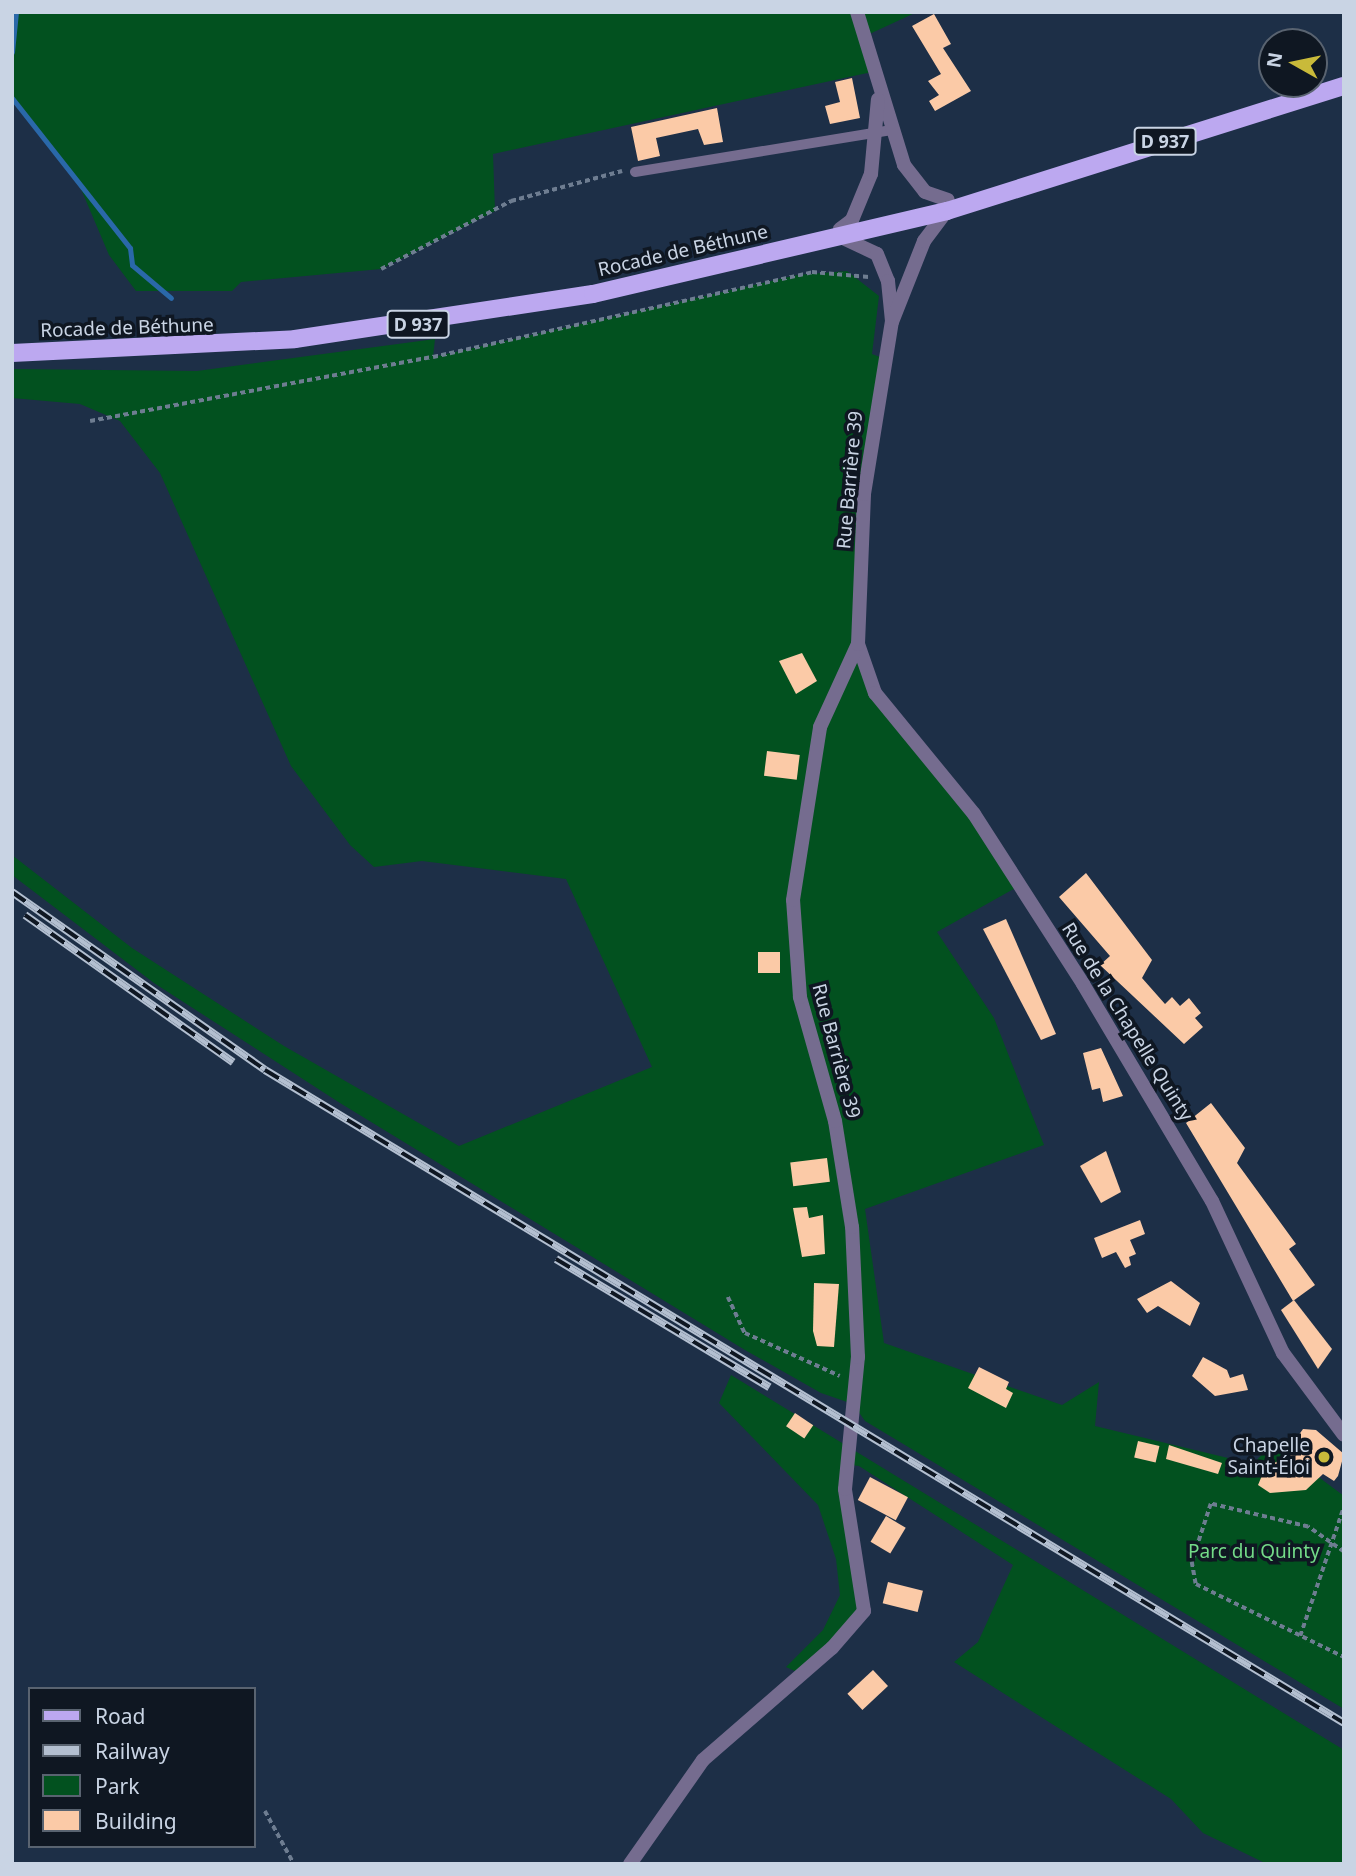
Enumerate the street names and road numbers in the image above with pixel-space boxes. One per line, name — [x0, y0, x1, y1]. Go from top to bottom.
road number: D 937 — [1134, 126, 1196, 156]
street label: Rocade de Béthune — [596, 220, 770, 282]
road number: D 937 — [386, 310, 450, 338]
street label: Rocade de Béthune — [40, 314, 214, 342]
street label: Rue Barrière 39 — [833, 410, 867, 550]
street label: Rue de la Chapelle Quinty — [1057, 919, 1197, 1125]
street label: Rue Barrière 39 — [807, 981, 865, 1121]

